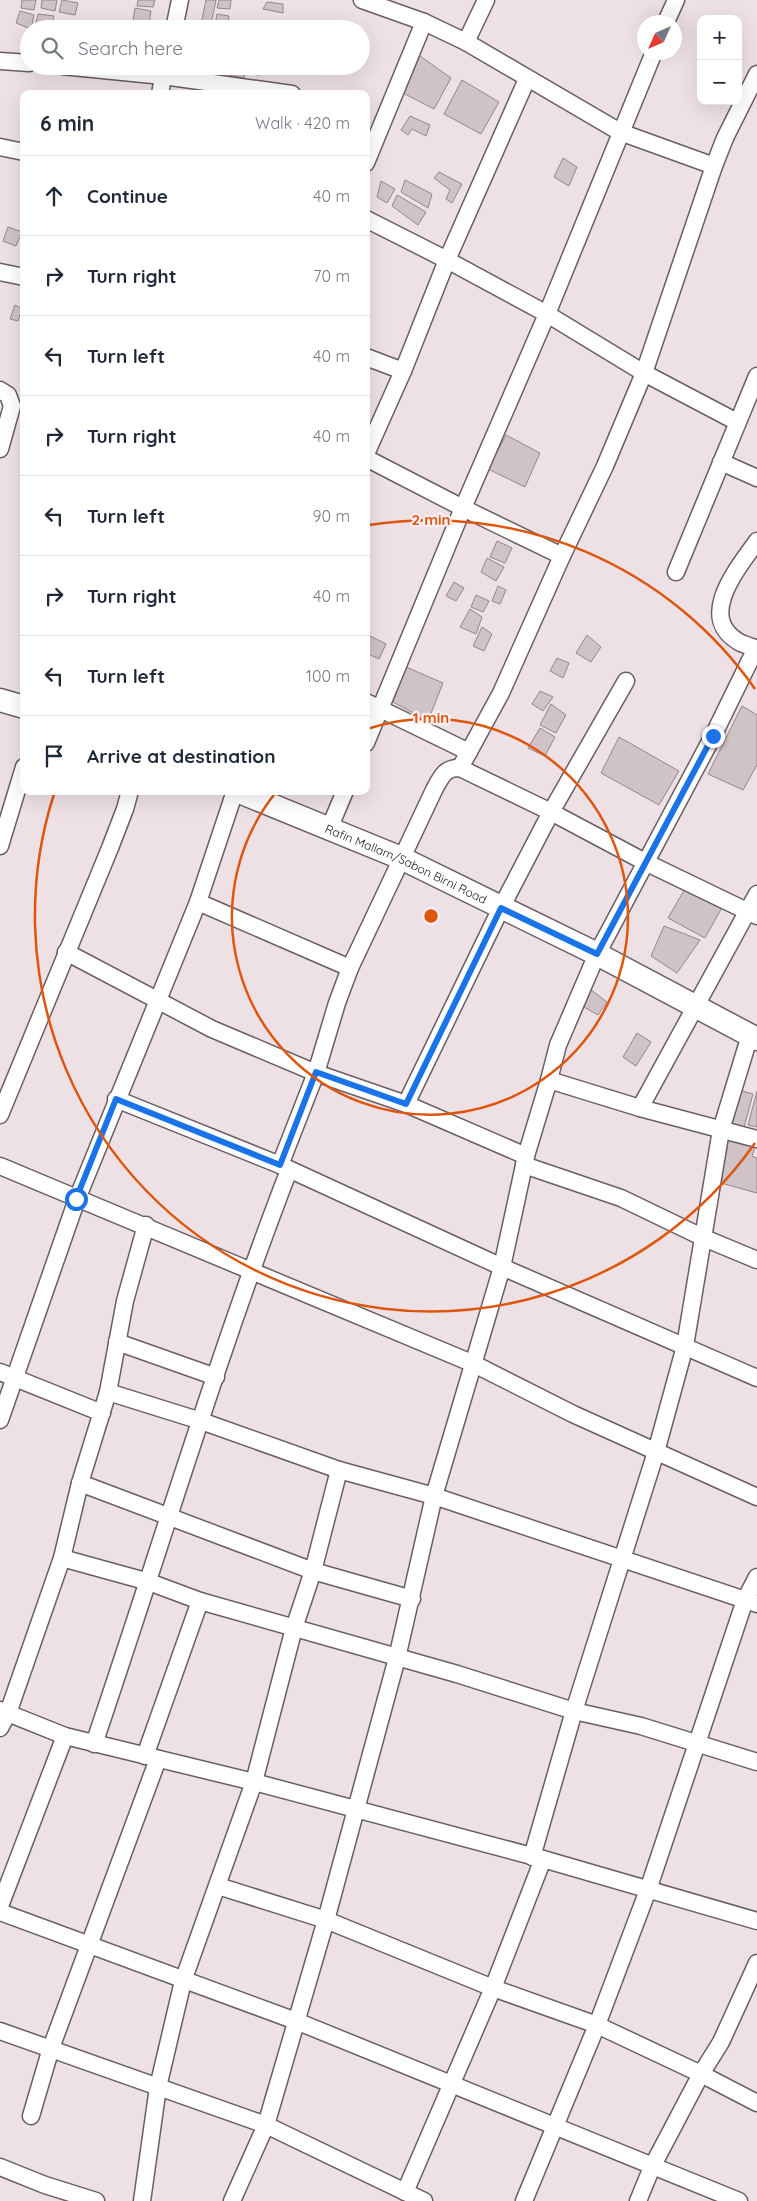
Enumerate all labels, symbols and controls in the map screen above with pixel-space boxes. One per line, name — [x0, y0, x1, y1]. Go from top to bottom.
north arrow — [637, 15, 682, 60]
map controls — [697, 15, 742, 105]
button: + — [697, 15, 742, 60]
search box — [20, 20, 370, 75]
icon: search — [38, 34, 66, 62]
text: Search here — [78, 36, 183, 60]
button: − — [697, 60, 742, 105]
text: 6 min — [40, 110, 94, 136]
text: Walk · 420 m — [255, 113, 350, 133]
icon: ahead — [40, 182, 68, 210]
text: Continue — [87, 184, 168, 208]
text: 40 m — [313, 186, 350, 206]
icon: right — [40, 262, 68, 290]
text: Turn right — [87, 264, 176, 288]
text: 70 m — [313, 266, 350, 286]
icon: left — [40, 342, 68, 370]
text: Turn left — [87, 344, 165, 368]
text: 40 m — [313, 346, 350, 366]
icon: right — [40, 422, 68, 450]
text: Turn right — [87, 424, 176, 448]
text: 40 m — [313, 426, 350, 446]
icon: left — [40, 502, 68, 530]
text: Turn left — [87, 504, 165, 528]
text: 90 m — [313, 506, 350, 526]
text: 2 min — [411, 510, 451, 529]
icon: right — [40, 582, 68, 610]
text: Turn right — [87, 584, 176, 608]
text: 40 m — [313, 586, 350, 606]
icon: left — [40, 662, 68, 690]
text: Turn left — [87, 664, 165, 688]
text: 100 m — [306, 666, 350, 686]
text: 1 min — [413, 708, 449, 727]
route end — [702, 725, 725, 748]
icon: arrive — [40, 742, 68, 770]
text: Arrive at destination — [87, 744, 276, 768]
street label: Rafin Mallam/Sabon Birni Road — [323, 820, 490, 906]
centre of rings — [422, 907, 440, 925]
route start — [65, 1188, 88, 1211]

